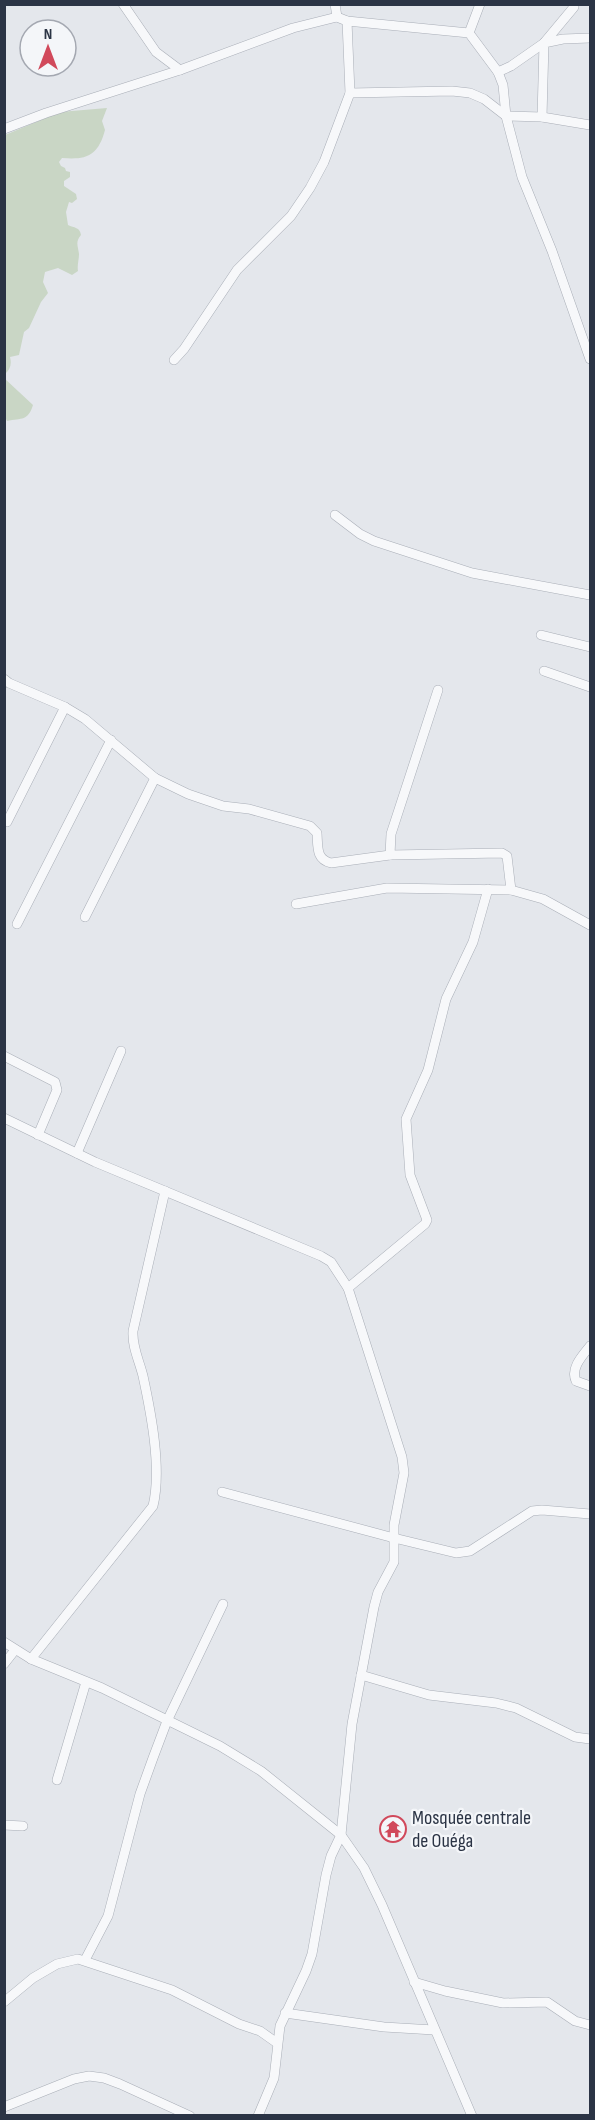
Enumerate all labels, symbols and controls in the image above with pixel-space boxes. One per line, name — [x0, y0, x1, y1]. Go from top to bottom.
north arrow — [18, 18, 78, 78]
text: N — [44, 25, 52, 44]
place label: Mosquée centrale de Ouéga — [412, 1806, 531, 1853]
temple icon: Mosquée centrale de Ouéga — [378, 1814, 408, 1844]

